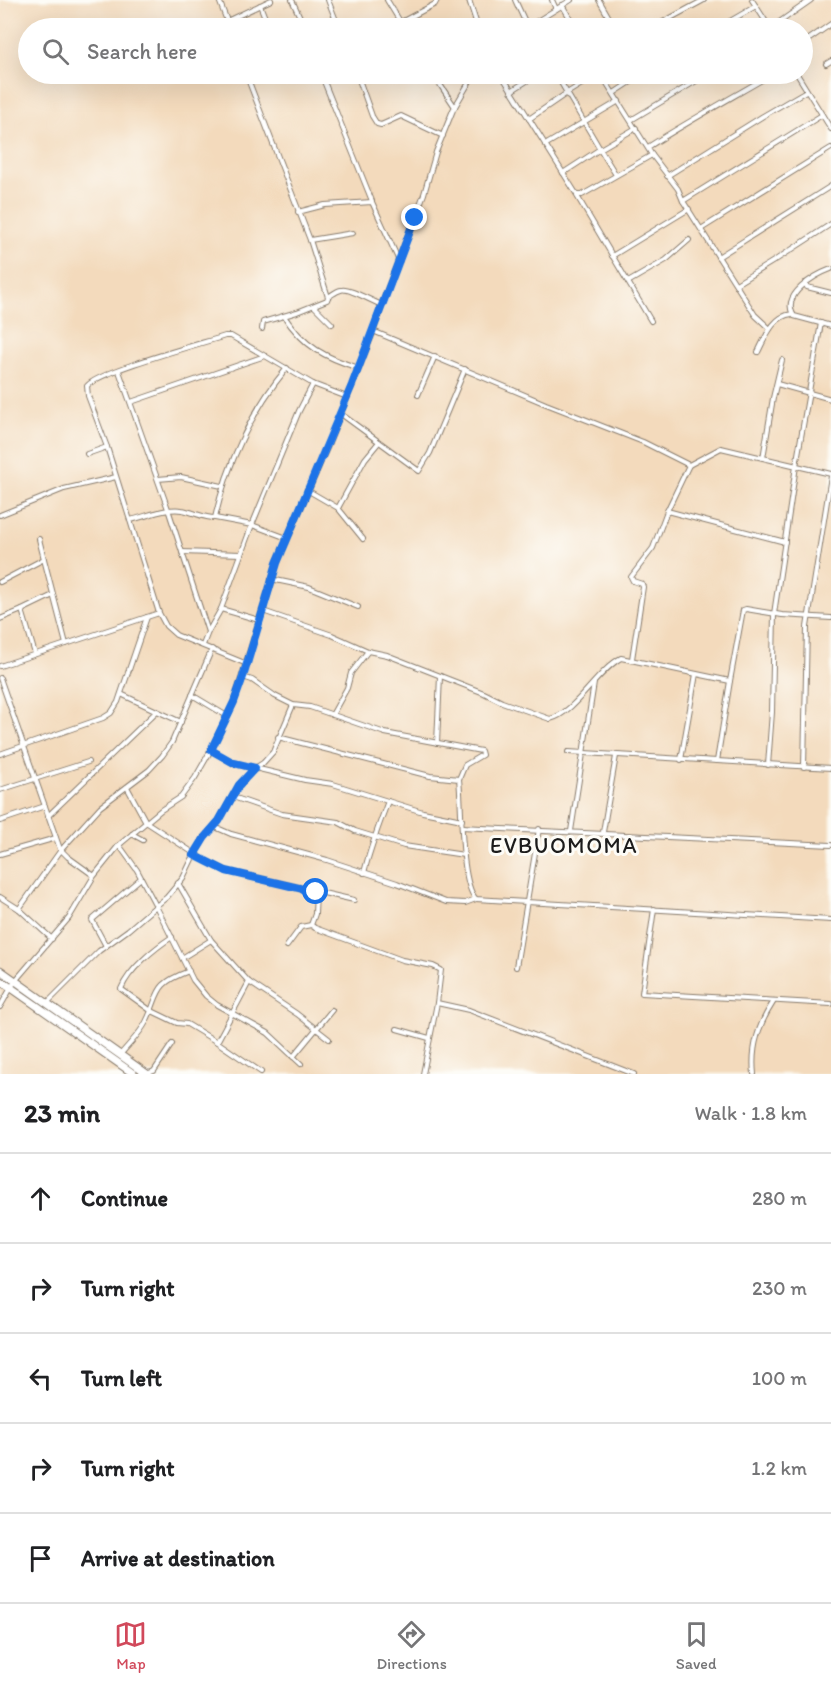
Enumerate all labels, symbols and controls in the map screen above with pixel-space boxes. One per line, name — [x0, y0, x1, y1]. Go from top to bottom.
search box — [18, 18, 813, 84]
icon: search — [39, 35, 72, 68]
text: Search here — [87, 38, 197, 65]
route end — [401, 204, 427, 230]
district label: EVBUOMOMA — [490, 832, 638, 859]
route start — [302, 878, 328, 904]
text: 23 min — [24, 1097, 100, 1129]
text: Walk · 1.8 km — [694, 1101, 807, 1125]
icon: ahead — [24, 1182, 57, 1215]
text: Continue — [81, 1185, 168, 1212]
text: 280 m — [752, 1186, 807, 1210]
icon: right — [24, 1272, 57, 1305]
text: Turn right — [81, 1275, 175, 1302]
text: 230 m — [752, 1276, 807, 1300]
icon: left — [24, 1362, 57, 1395]
text: Turn left — [81, 1365, 162, 1392]
text: 100 m — [752, 1366, 807, 1390]
icon: right — [24, 1452, 57, 1485]
text: Turn right — [81, 1455, 175, 1482]
text: 1.2 km — [751, 1456, 807, 1480]
icon: arrive — [24, 1542, 57, 1575]
text: Arrive at destination — [81, 1545, 275, 1572]
tab: Map — [114, 1618, 147, 1673]
tab: Directions — [376, 1618, 447, 1673]
tab: Saved — [676, 1618, 717, 1673]

